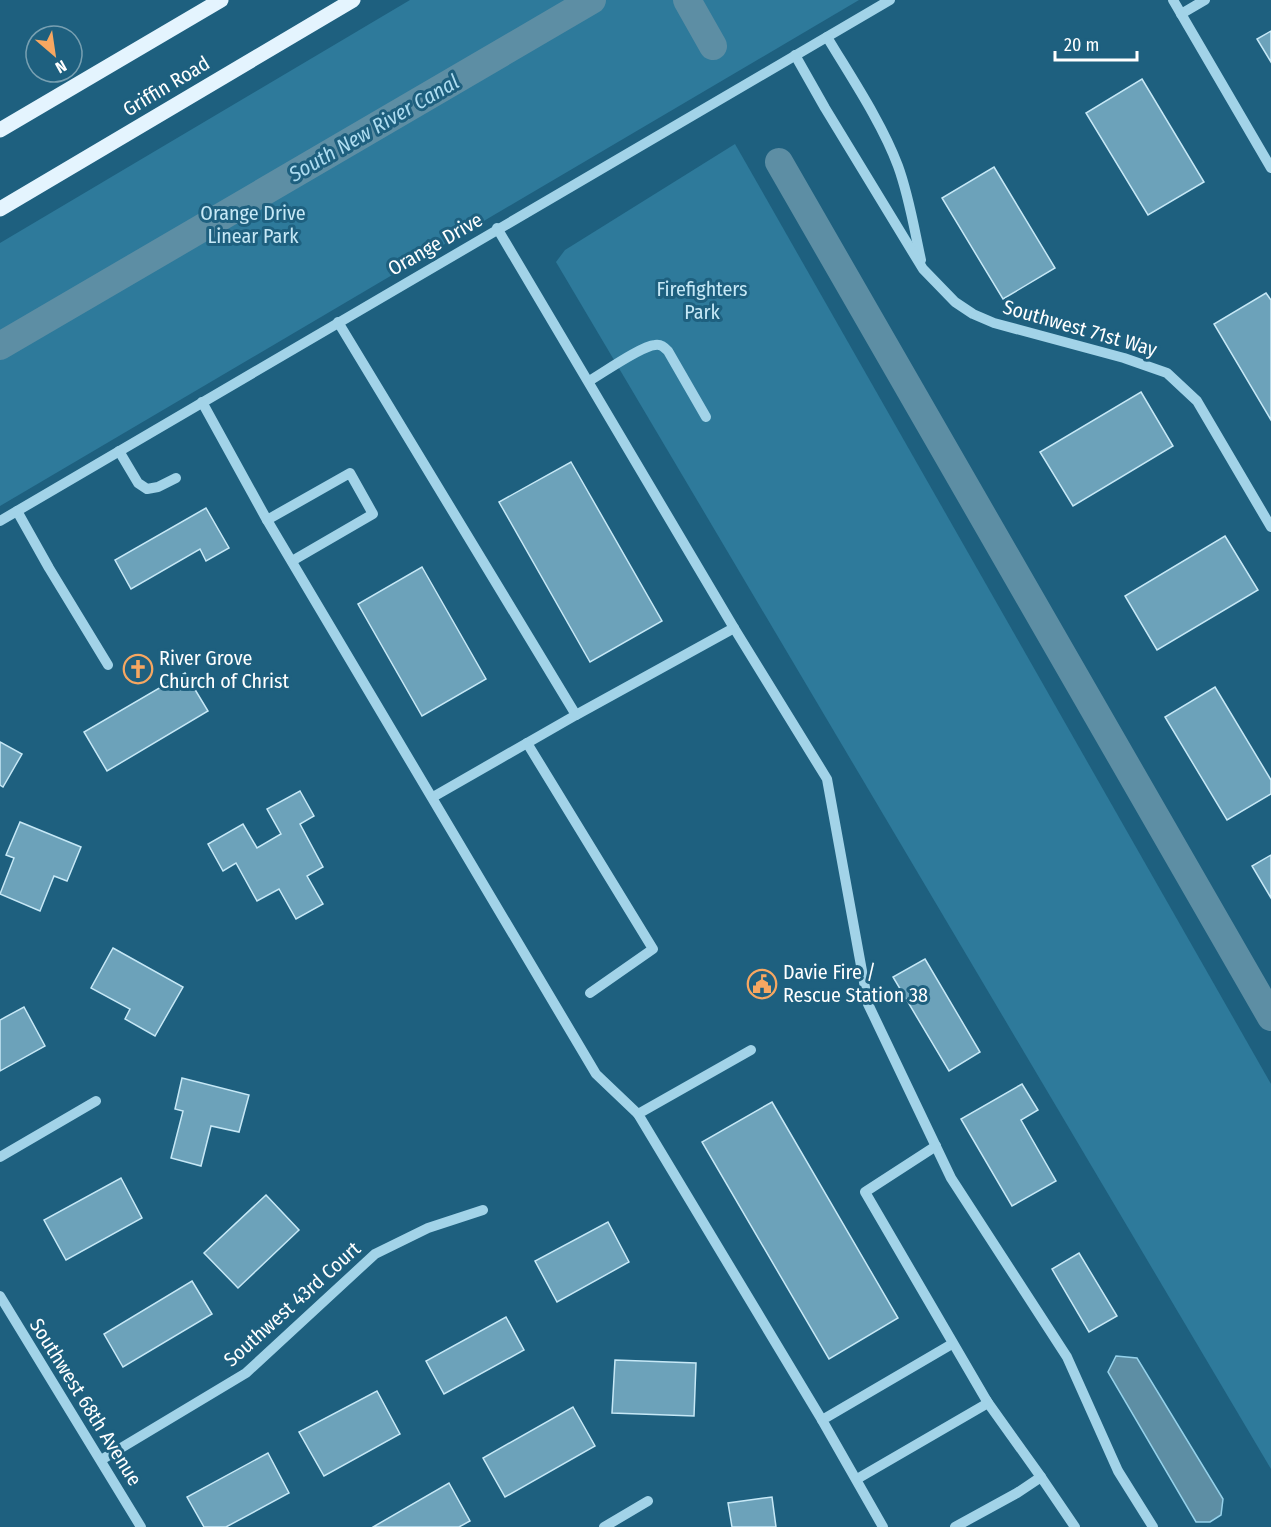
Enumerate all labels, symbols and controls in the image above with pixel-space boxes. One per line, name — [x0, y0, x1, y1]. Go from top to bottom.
north arrow — [24, 24, 84, 84]
scale bar — [1055, 24, 1138, 62]
text: 20 m — [1064, 34, 1099, 56]
street label: Griffin Road — [118, 51, 214, 121]
text: N — [52, 56, 70, 77]
water label: South New River Canal — [283, 69, 464, 188]
park label: Orange Drive Linear Park — [200, 201, 306, 248]
street label: Orange Drive — [383, 207, 487, 281]
park label: Firefighters Park — [656, 277, 748, 324]
street label: Southwest 71st Way — [1000, 295, 1160, 361]
place label: River Grove Church of Christ — [159, 646, 290, 693]
church icon: River Grove Church of Christ — [122, 653, 154, 685]
place label: Davie Fire / Rescue Station 38 — [783, 960, 928, 1007]
public building icon: Davie Fire / Rescue Station 38 — [746, 968, 778, 1000]
street label: Southwest 43rd Court — [219, 1236, 365, 1372]
street label: Southwest 68th Avenue — [25, 1314, 147, 1490]

